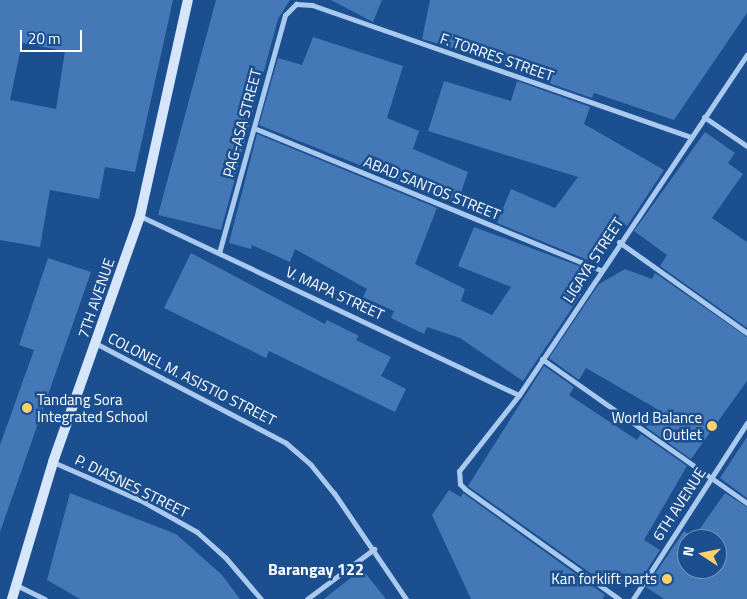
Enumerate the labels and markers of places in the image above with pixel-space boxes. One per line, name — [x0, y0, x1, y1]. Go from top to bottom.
place label: Tandang Sora Integrated School — [37, 390, 148, 425]
marker: Tandang Sora Integrated School — [21, 402, 33, 414]
place label: World Balance Outlet — [611, 408, 702, 443]
marker: World Balance Outlet — [706, 420, 718, 432]
place label: Kan forklift parts — [551, 570, 657, 588]
marker: Kan forklift parts — [661, 573, 673, 585]

